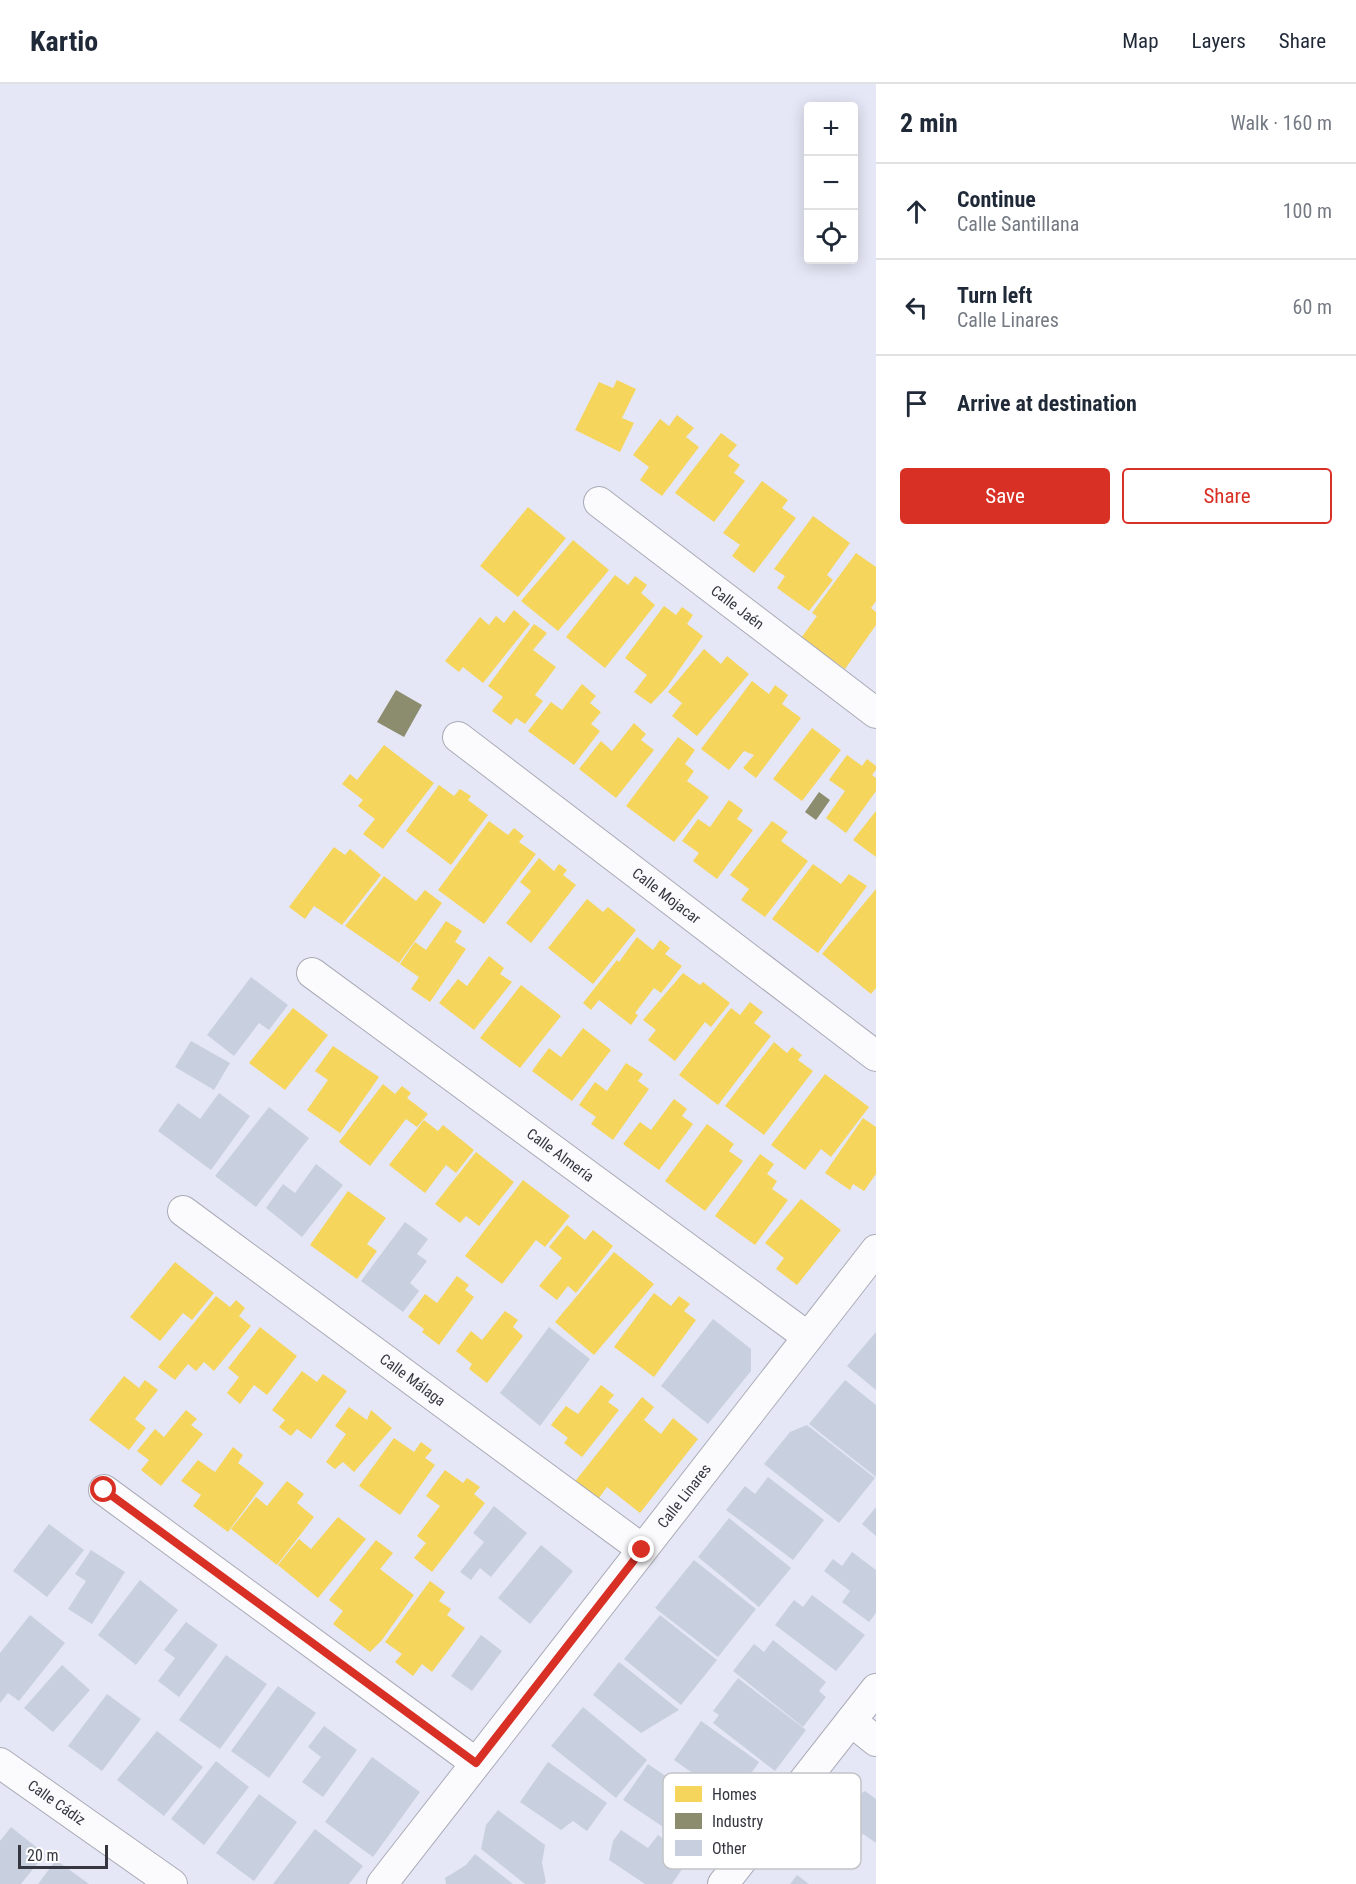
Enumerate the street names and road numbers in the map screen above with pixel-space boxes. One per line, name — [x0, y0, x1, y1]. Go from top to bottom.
street label: Calle Jaén — [707, 582, 767, 633]
street label: Calle Mojacar — [629, 864, 704, 928]
street label: Calle Almería — [523, 1125, 597, 1186]
street label: Calle Málaga — [376, 1350, 449, 1410]
street label: Calle Linares — [654, 1460, 715, 1532]
street label: Calle Cádiz — [24, 1776, 89, 1829]

